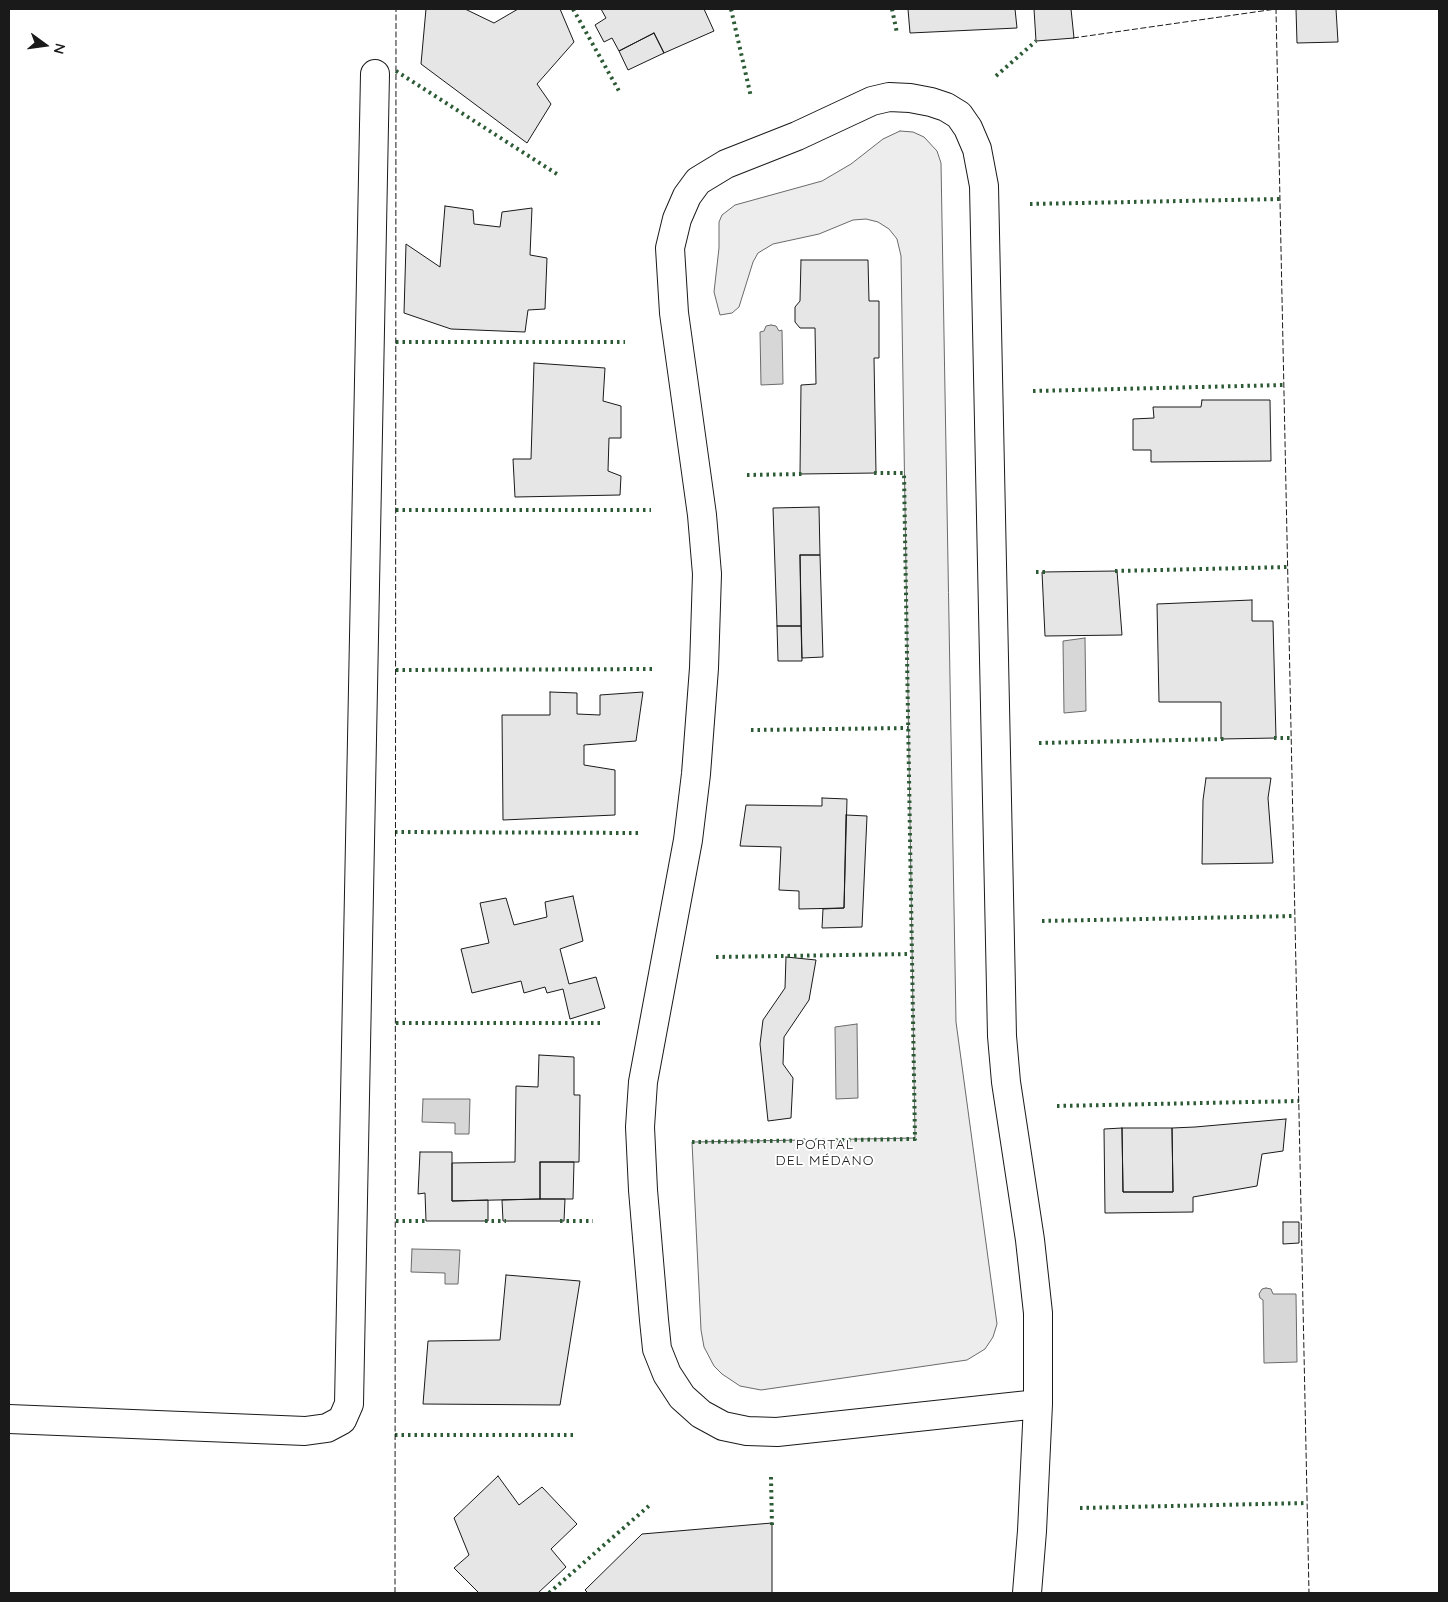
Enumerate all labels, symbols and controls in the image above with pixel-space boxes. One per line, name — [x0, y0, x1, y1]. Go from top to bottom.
north arrow — [20, 20, 70, 70]
text: N — [50, 41, 70, 56]
district label: PORTAL DEL MÉDANO — [774, 1137, 876, 1170]

